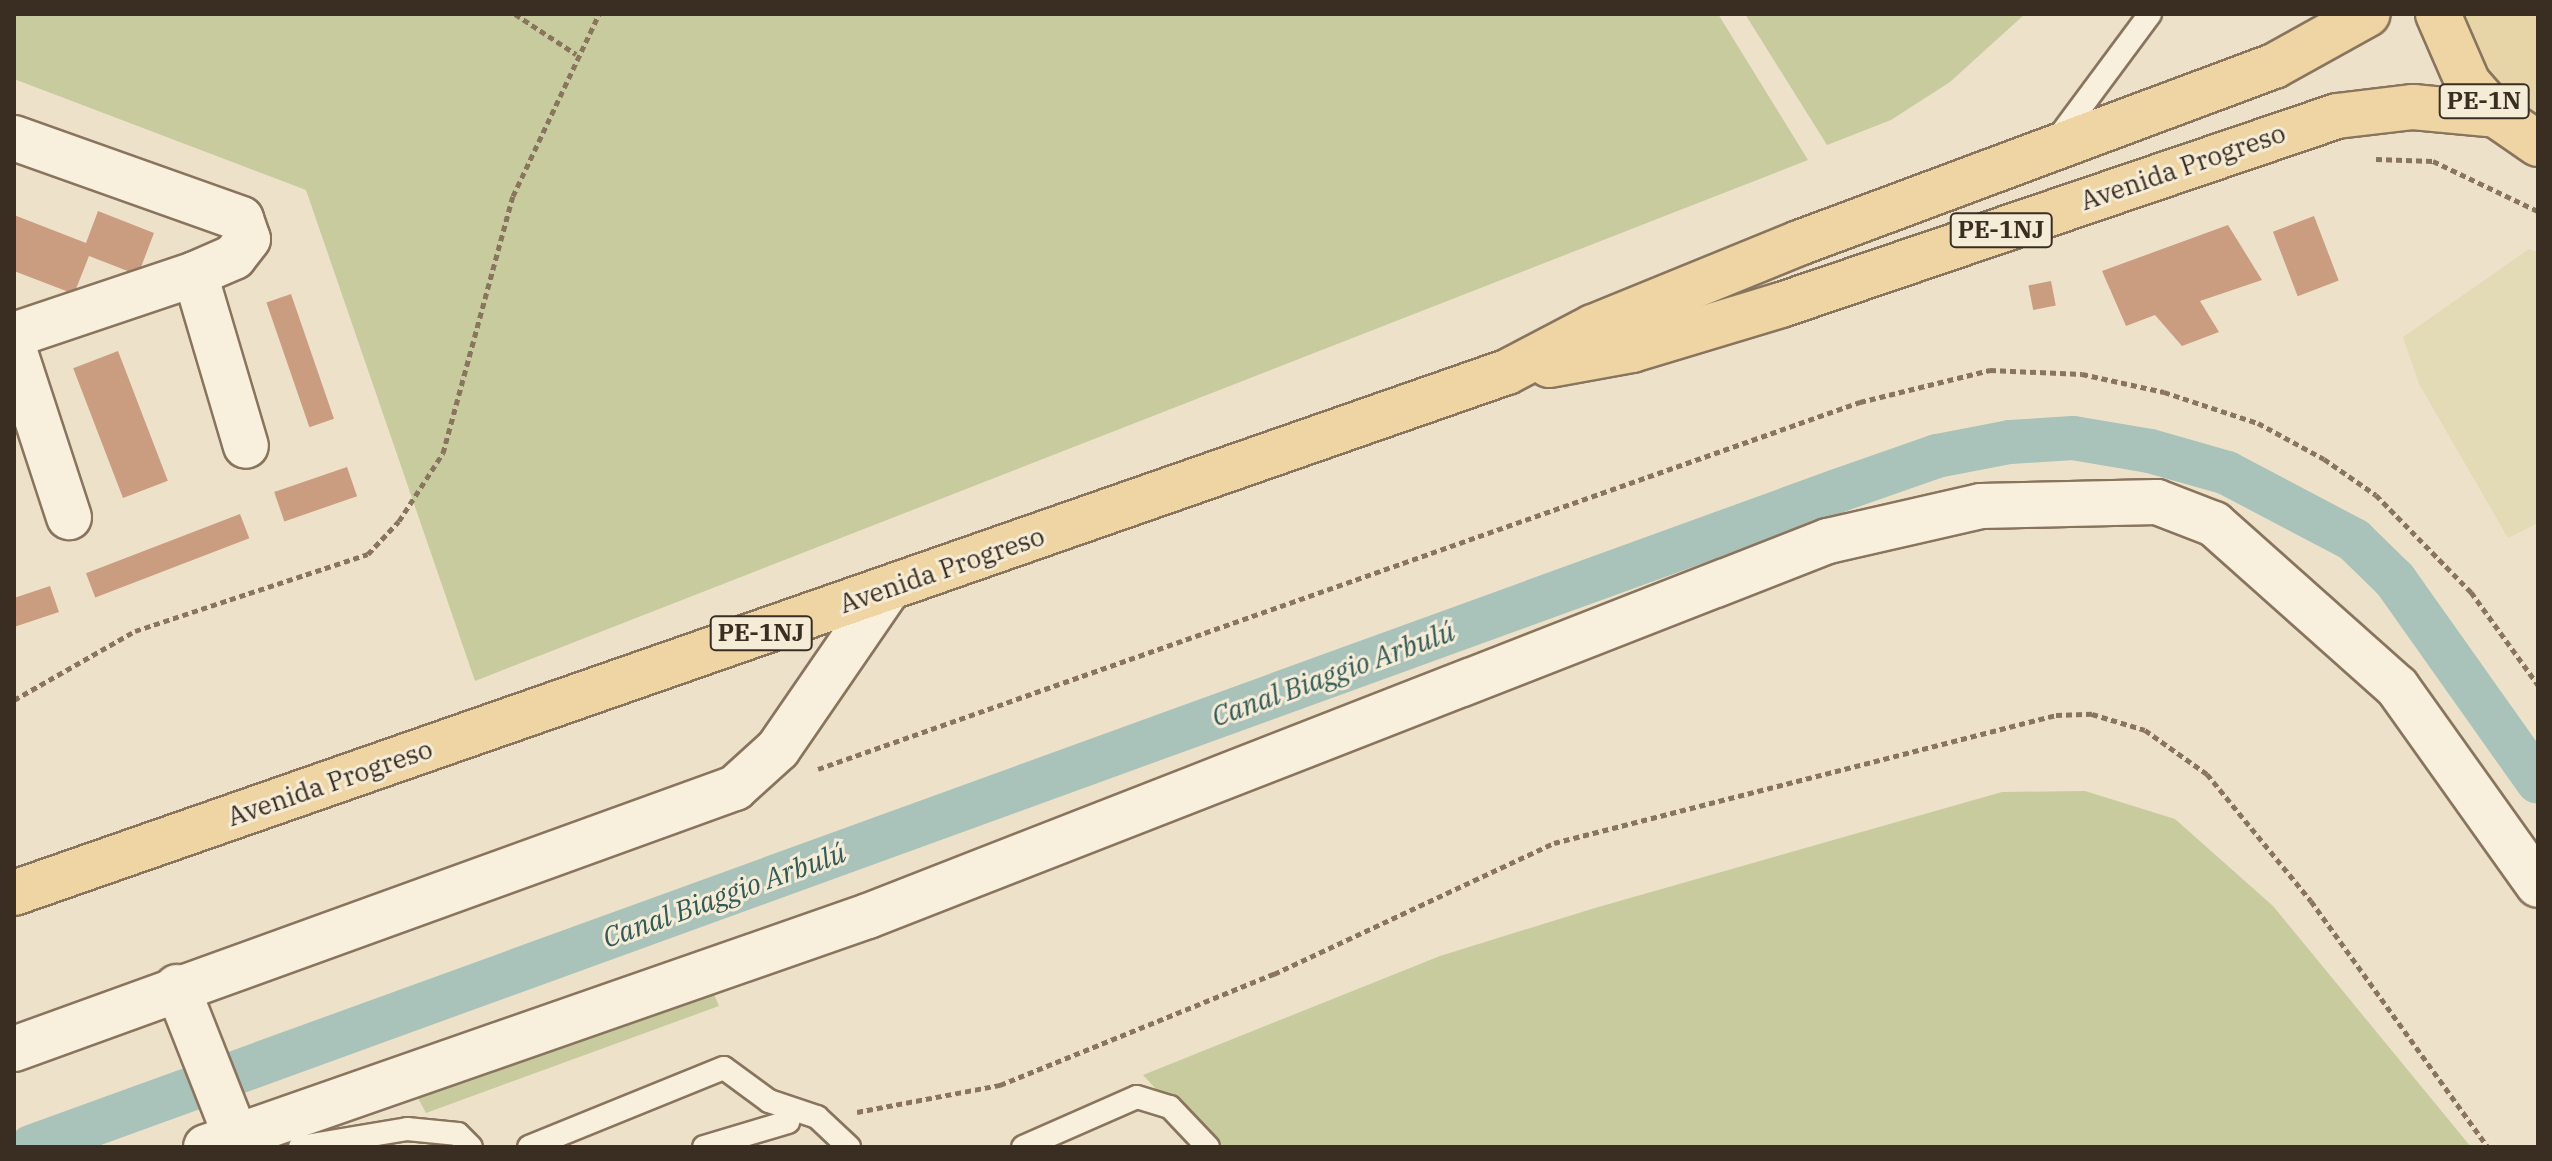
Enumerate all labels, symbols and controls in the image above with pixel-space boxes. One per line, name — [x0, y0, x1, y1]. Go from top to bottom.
road number: PE-1N — [2438, 81, 2530, 121]
street label: Avenida Progreso — [2076, 117, 2290, 217]
road number: PE-1NJ — [1949, 210, 2053, 250]
street label: Avenida Progreso — [835, 520, 1049, 620]
road number: PE-1NJ — [709, 613, 813, 653]
water label: Canal Biaggio Arbulú — [1207, 614, 1459, 734]
street label: Avenida Progreso — [223, 733, 437, 833]
water label: Canal Biaggio Arbulú — [598, 835, 850, 955]

